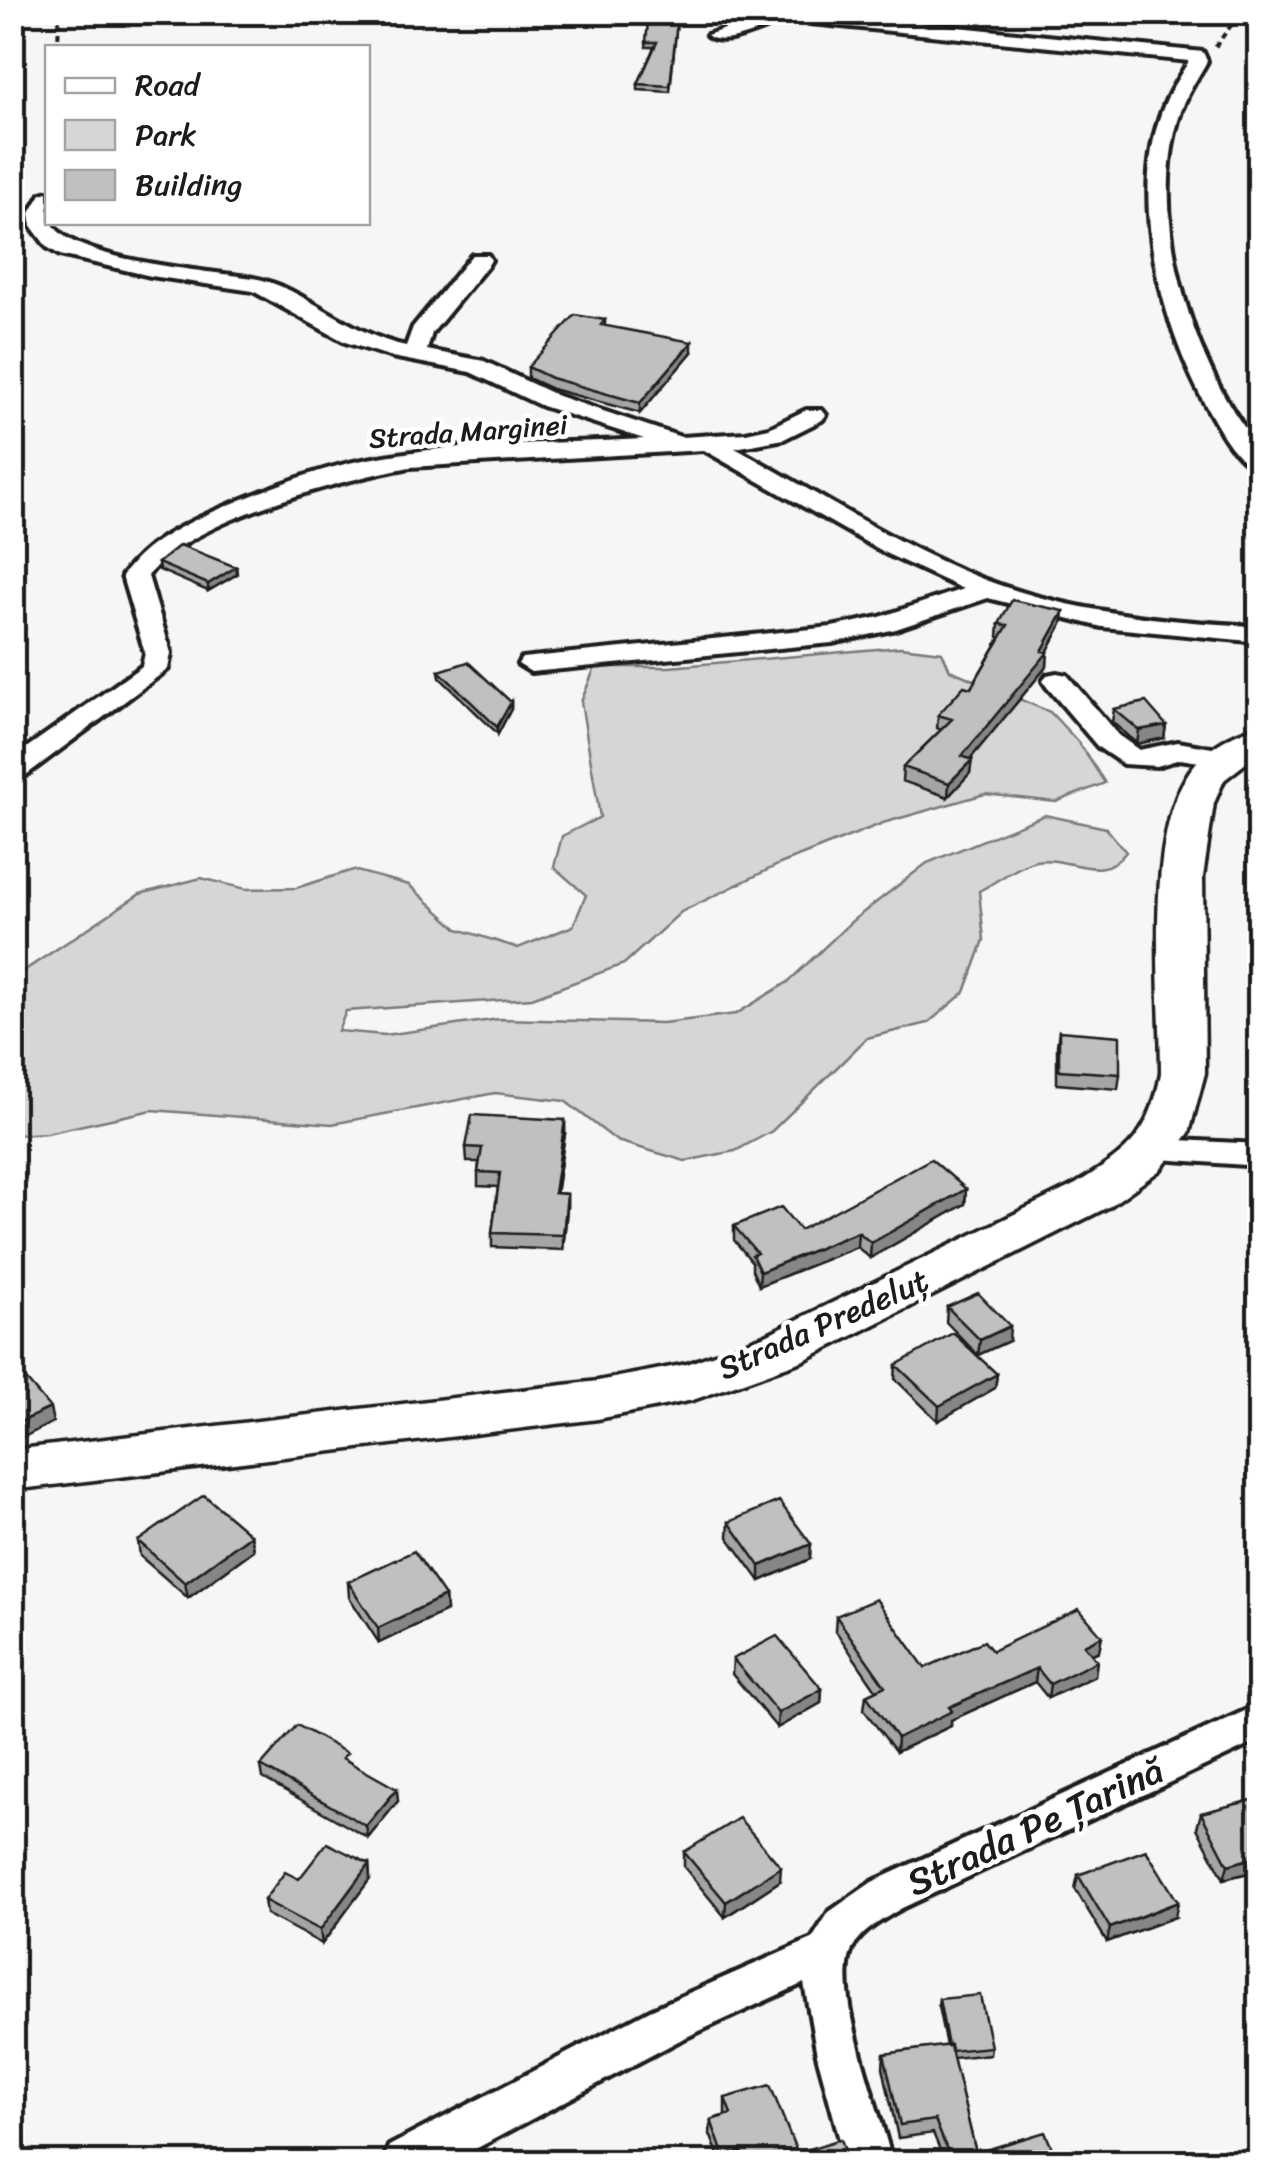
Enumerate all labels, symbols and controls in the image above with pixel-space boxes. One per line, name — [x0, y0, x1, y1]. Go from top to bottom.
legend — [45, 45, 370, 225]
text: Road — [135, 58, 202, 112]
text: Park — [135, 108, 197, 162]
text: Building — [135, 158, 242, 212]
street label: Strada Marginei — [367, 400, 570, 463]
street label: Strada Predeluț — [708, 1252, 938, 1396]
street label: Strada Pe Țarină — [895, 1737, 1177, 1916]

